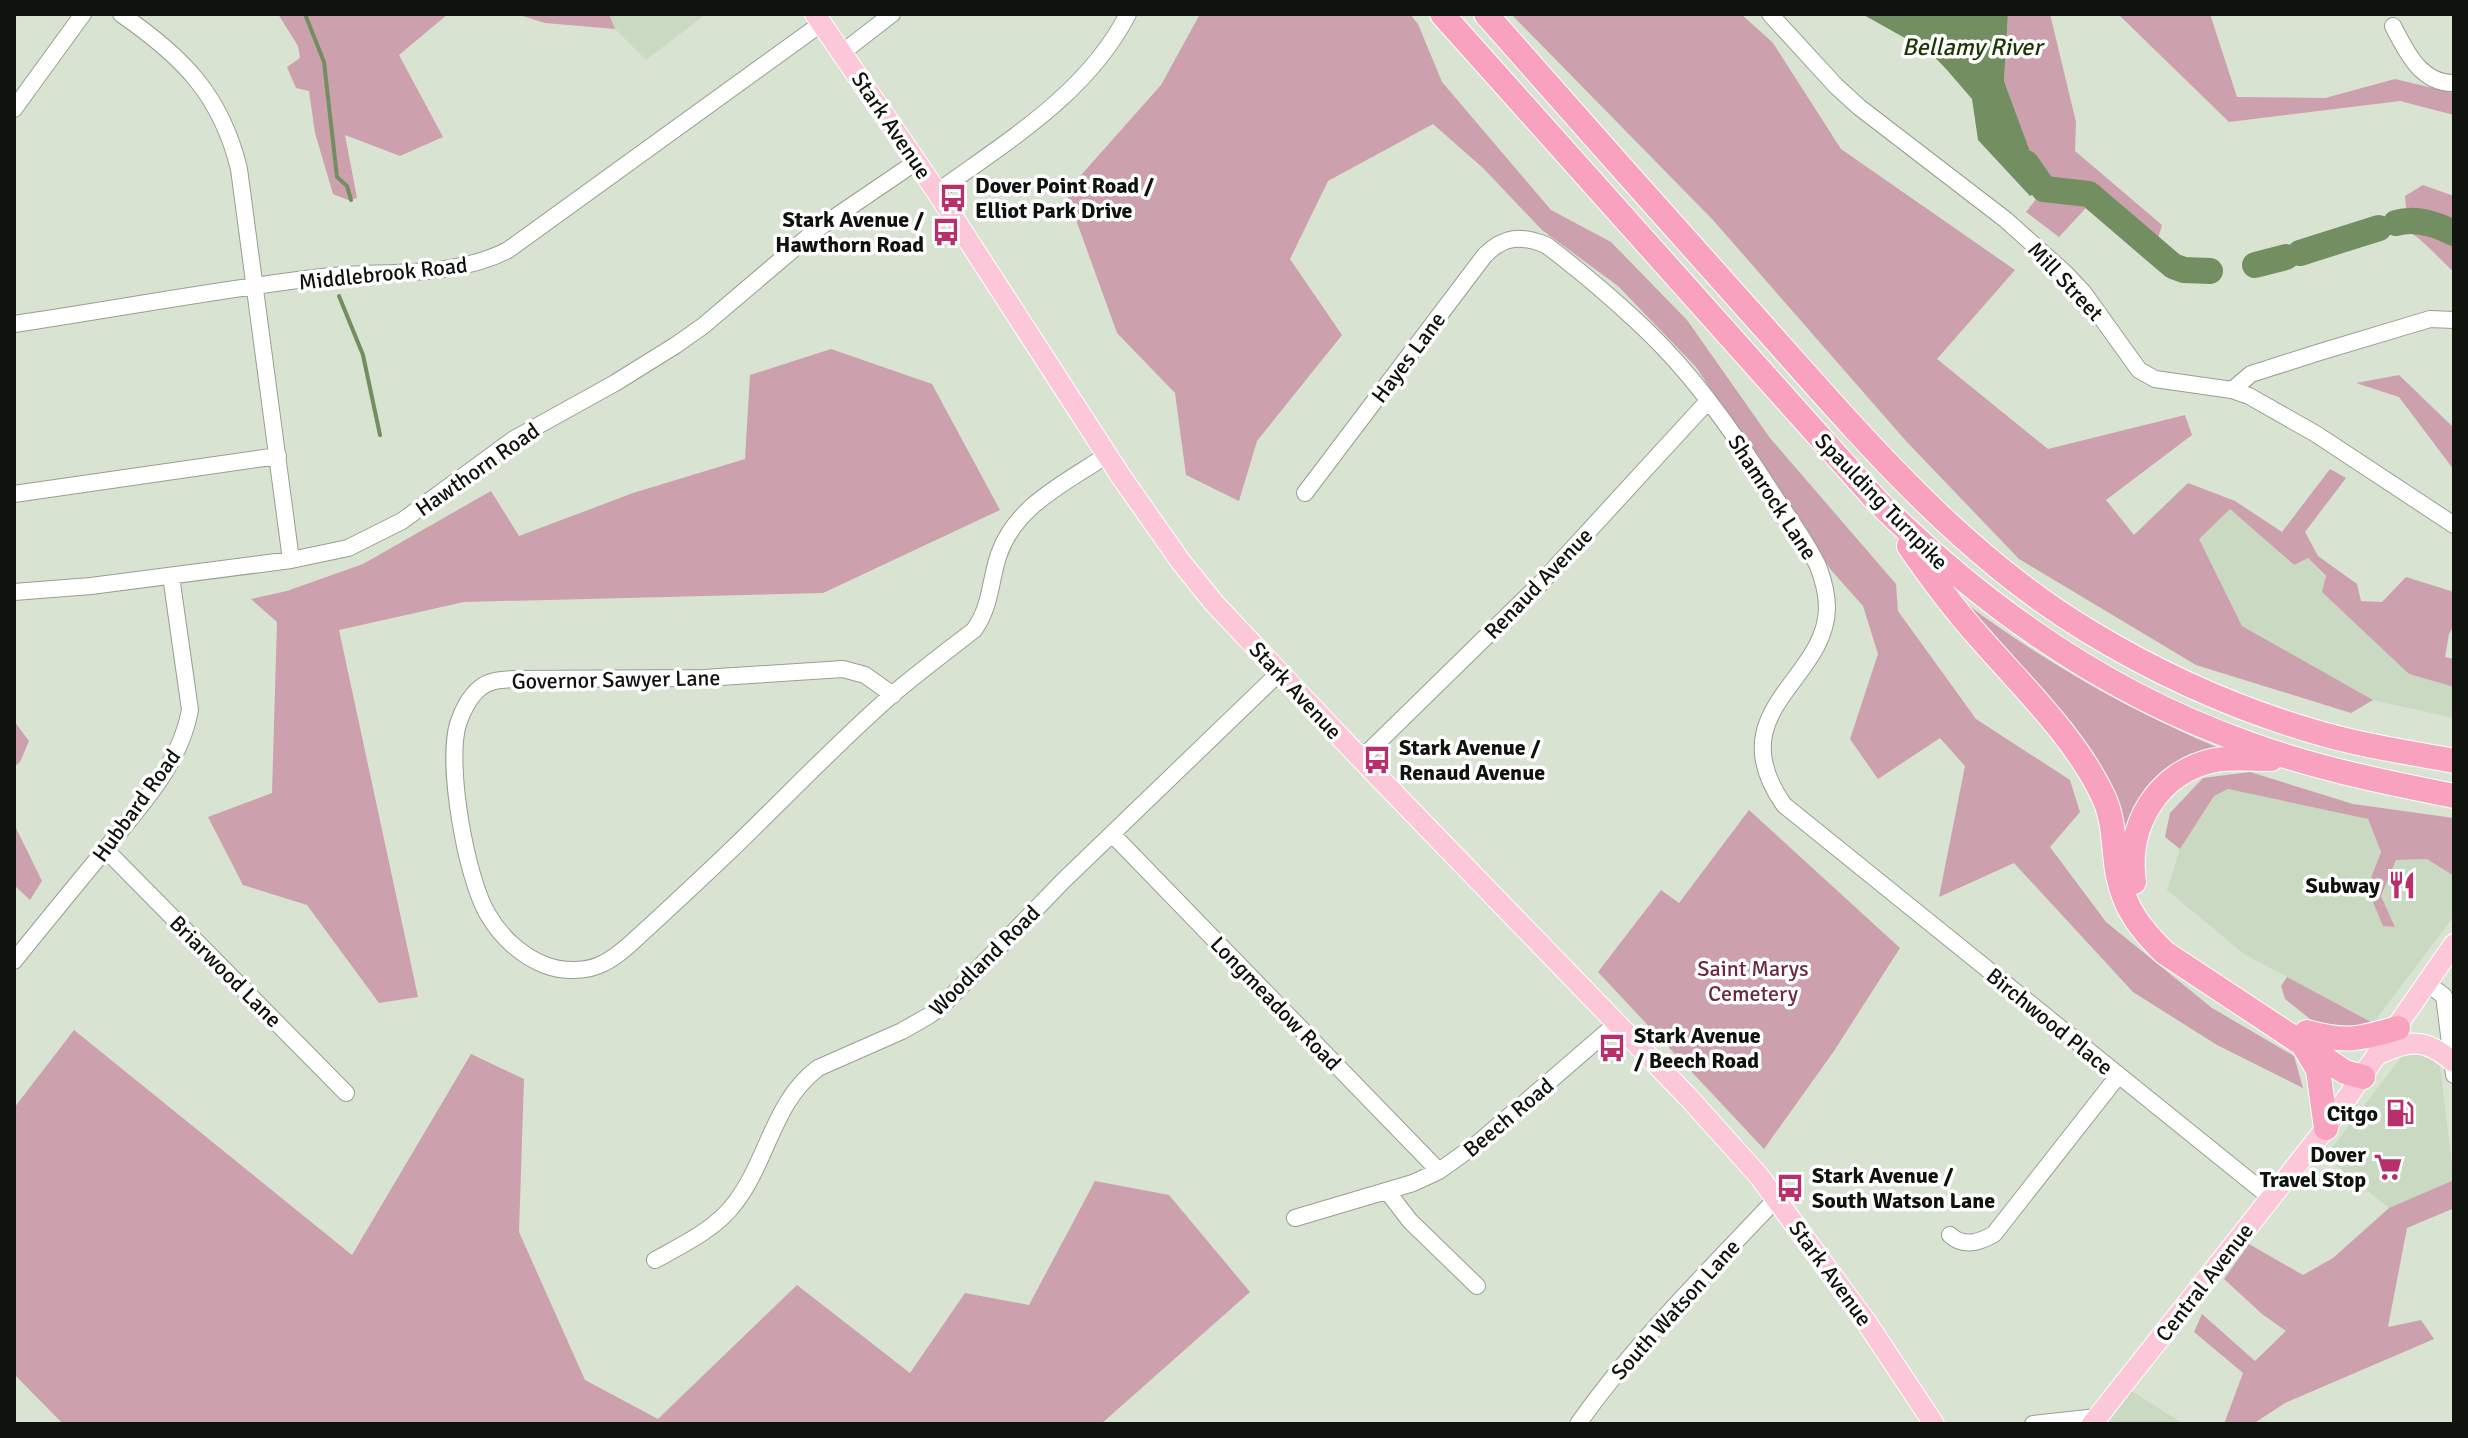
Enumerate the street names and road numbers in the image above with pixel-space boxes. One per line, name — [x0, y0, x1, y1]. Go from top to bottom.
street label: Stark Avenue — [846, 66, 937, 184]
street label: Mill Street — [2022, 236, 2109, 327]
street label: Middlebrook Road — [297, 251, 469, 296]
street label: Hayes Lane — [1366, 307, 1451, 408]
street label: Hawthorn Road — [410, 417, 544, 522]
street label: Spaulding Turnpike — [1809, 427, 1954, 575]
street label: Shamrock Lane — [1722, 430, 1823, 565]
street label: Renaud Avenue — [1478, 522, 1598, 645]
street label: Stark Avenue — [1244, 636, 1348, 745]
street label: Governor Sawyer Lane — [511, 664, 721, 695]
street label: Hubbard Road — [86, 744, 186, 867]
street label: Woodland Road — [923, 899, 1045, 1021]
street label: Briarwood Lane — [164, 910, 287, 1033]
street label: Longmeadow Road — [1205, 931, 1347, 1076]
street label: Birchwood Place — [1981, 962, 2119, 1081]
street label: Beech Road — [1458, 1072, 1559, 1163]
street label: Stark Avenue — [1783, 1215, 1878, 1331]
street label: Central Avenue — [2150, 1218, 2259, 1347]
street label: South Watson Lane — [1605, 1233, 1746, 1385]

